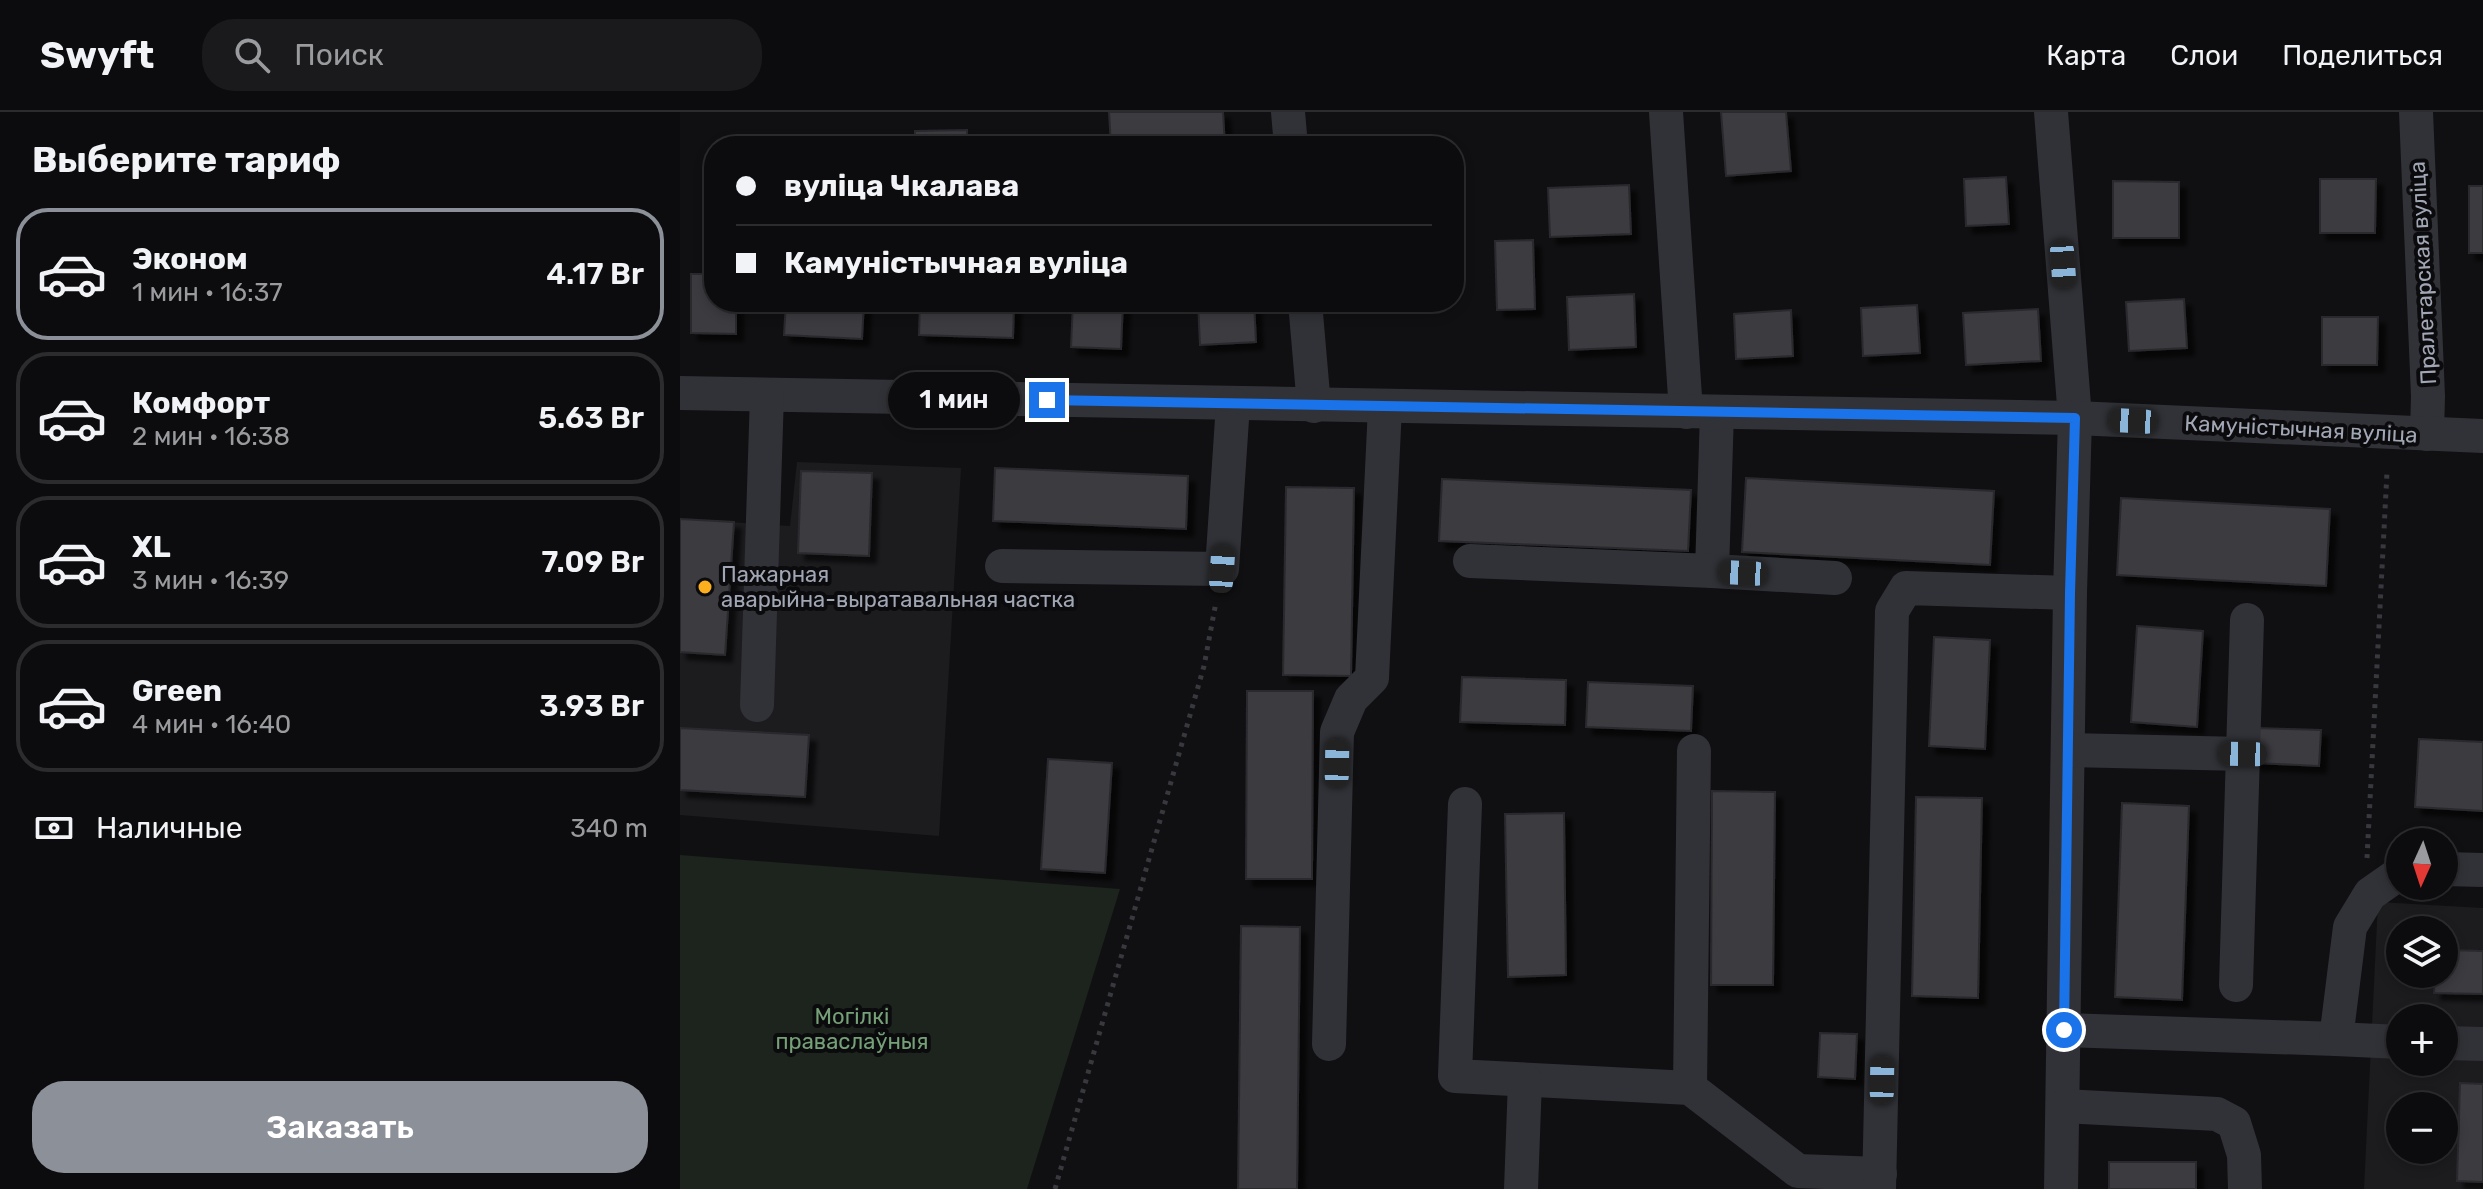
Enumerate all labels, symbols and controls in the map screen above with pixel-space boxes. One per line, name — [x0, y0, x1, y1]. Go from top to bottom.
search box — [202, 19, 762, 91]
text: Swyft — [40, 32, 154, 78]
icon: search — [230, 33, 274, 77]
text: Поиск — [294, 37, 384, 73]
text: Карта — [2046, 39, 2126, 72]
text: Слои — [2170, 39, 2238, 72]
text: Поделиться — [2282, 39, 2443, 72]
text: Выберите тариф — [32, 138, 341, 181]
street label: Пралетарская вуліца — [2404, 161, 2442, 385]
text: вуліца Чкалава — [784, 168, 1019, 204]
icon: car — [36, 238, 108, 310]
car — [2049, 239, 2077, 289]
text: Эконом — [132, 241, 248, 277]
text: Камуністычная вуліца — [784, 245, 1128, 281]
text: 4.17 Br — [546, 256, 644, 292]
text: 1 мин · 16:37 — [132, 277, 283, 308]
callout: 1 мин — [887, 372, 1019, 428]
icon: car — [36, 382, 108, 454]
route end — [1029, 382, 1065, 418]
text: 1 мин — [919, 384, 989, 415]
text: Комфорт — [132, 385, 270, 421]
text: 5.63 Br — [538, 400, 644, 436]
car — [2108, 408, 2158, 434]
street label: Камуністычная вуліца — [2184, 409, 2418, 449]
text: 2 мин · 16:38 — [132, 421, 290, 452]
icon: car — [36, 526, 108, 598]
text: XL — [132, 529, 171, 565]
text: 7.09 Br — [542, 544, 644, 580]
car — [1208, 544, 1236, 594]
car — [1718, 560, 1768, 586]
place label: Пажарная аварыйна-выратавальная частка — [721, 561, 1075, 613]
text: 3 мин · 16:39 — [132, 565, 289, 596]
marker: Пажарная аварыйна-выратавальная частка — [696, 578, 714, 596]
icon: car — [36, 670, 108, 742]
text: Green — [132, 673, 222, 709]
text: 3.93 Br — [539, 688, 644, 724]
text: 4 мин · 16:40 — [132, 709, 291, 740]
car — [1325, 739, 1349, 787]
car — [2219, 742, 2267, 766]
icon: cash — [32, 806, 76, 850]
text: Наличные — [96, 810, 242, 846]
text: 340 m — [570, 813, 648, 844]
north arrow — [2386, 828, 2458, 900]
map controls — [2386, 828, 2458, 1164]
button: layers — [2386, 916, 2458, 988]
park label: Могілкі праваслаўныя — [776, 1003, 928, 1055]
button: + — [2386, 1004, 2458, 1076]
route start — [2046, 1012, 2082, 1048]
car — [1870, 1056, 1894, 1104]
button: Заказать — [32, 1081, 648, 1173]
button: − — [2386, 1092, 2458, 1164]

